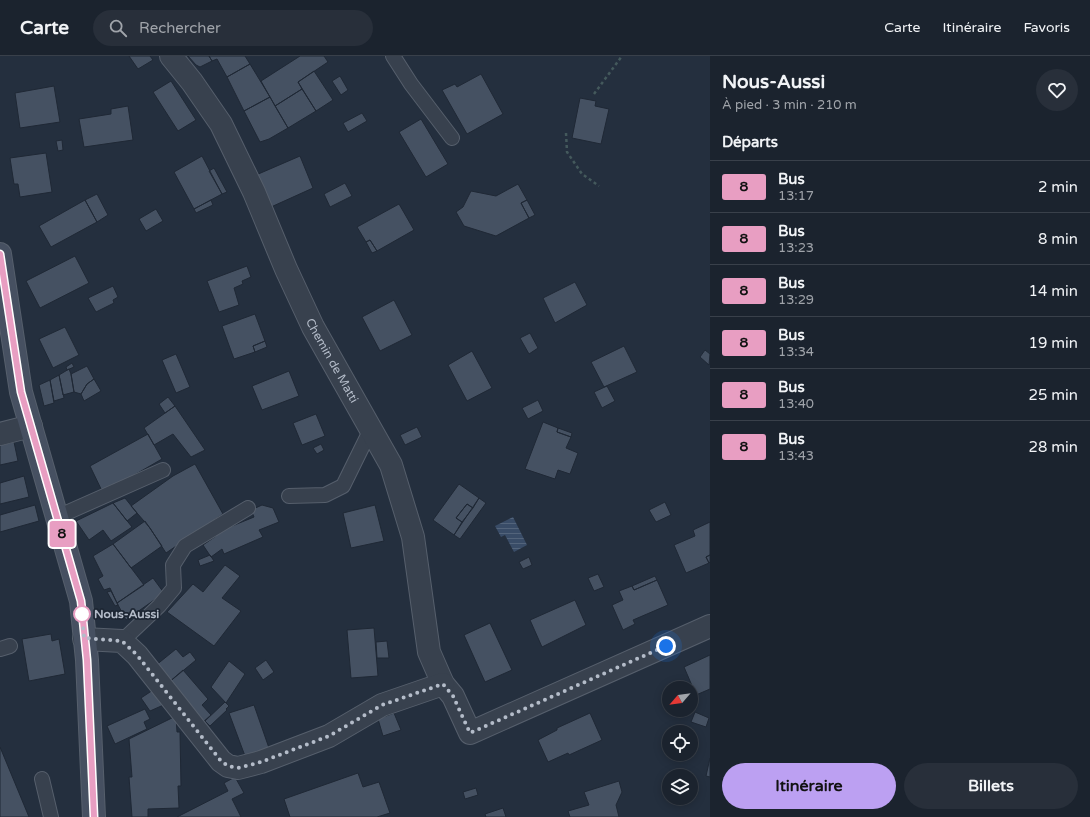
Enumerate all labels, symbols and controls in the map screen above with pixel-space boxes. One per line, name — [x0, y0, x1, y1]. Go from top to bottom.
search box — [93, 10, 373, 46]
text: Carte — [20, 17, 69, 39]
icon: search — [107, 17, 129, 39]
text: Rechercher — [139, 19, 221, 37]
text: Carte — [884, 19, 920, 36]
text: Itinéraire — [942, 19, 1001, 36]
text: Favoris — [1023, 19, 1070, 36]
button: heart — [1036, 69, 1078, 111]
text: Nous-Aussi — [722, 71, 825, 93]
text: À pied · 3 min · 210 m — [722, 97, 857, 113]
text: Départs — [722, 133, 778, 151]
text: Bus — [778, 170, 805, 188]
text: 8 — [740, 178, 748, 195]
text: 2 min — [1038, 178, 1078, 196]
text: 13:17 — [778, 188, 814, 204]
text: Bus — [778, 222, 805, 240]
text: 8 — [740, 230, 748, 247]
text: 8 min — [1038, 230, 1078, 248]
text: 13:23 — [778, 240, 814, 256]
text: Bus — [778, 274, 805, 292]
text: 8 — [740, 282, 748, 299]
text: 14 min — [1029, 282, 1078, 300]
text: 13:29 — [778, 292, 814, 308]
street label: Chemin de Matti — [303, 316, 361, 405]
text: Bus — [778, 326, 805, 344]
text: 8 — [740, 334, 748, 351]
text: 19 min — [1029, 334, 1078, 352]
text: 13:34 — [778, 344, 814, 360]
text: Bus — [778, 378, 805, 396]
text: 8 — [740, 386, 748, 403]
text: 25 min — [1029, 386, 1078, 404]
text: 13:40 — [778, 396, 814, 412]
text: Bus — [778, 430, 805, 448]
text: 8 — [740, 438, 748, 455]
text: 28 min — [1029, 438, 1078, 456]
text: 13:43 — [778, 448, 814, 464]
line badge: 8 — [49, 521, 75, 547]
text: 8 — [58, 525, 66, 542]
marker: Nous-Aussi — [73, 605, 91, 623]
place label: Nous-Aussi — [94, 607, 159, 621]
your location — [656, 636, 676, 656]
north arrow — [662, 681, 698, 717]
map controls — [662, 681, 698, 805]
button: locate — [662, 725, 698, 761]
button: Itinéraire — [722, 763, 896, 809]
button: Billets — [904, 763, 1078, 809]
button: layers — [662, 769, 698, 805]

